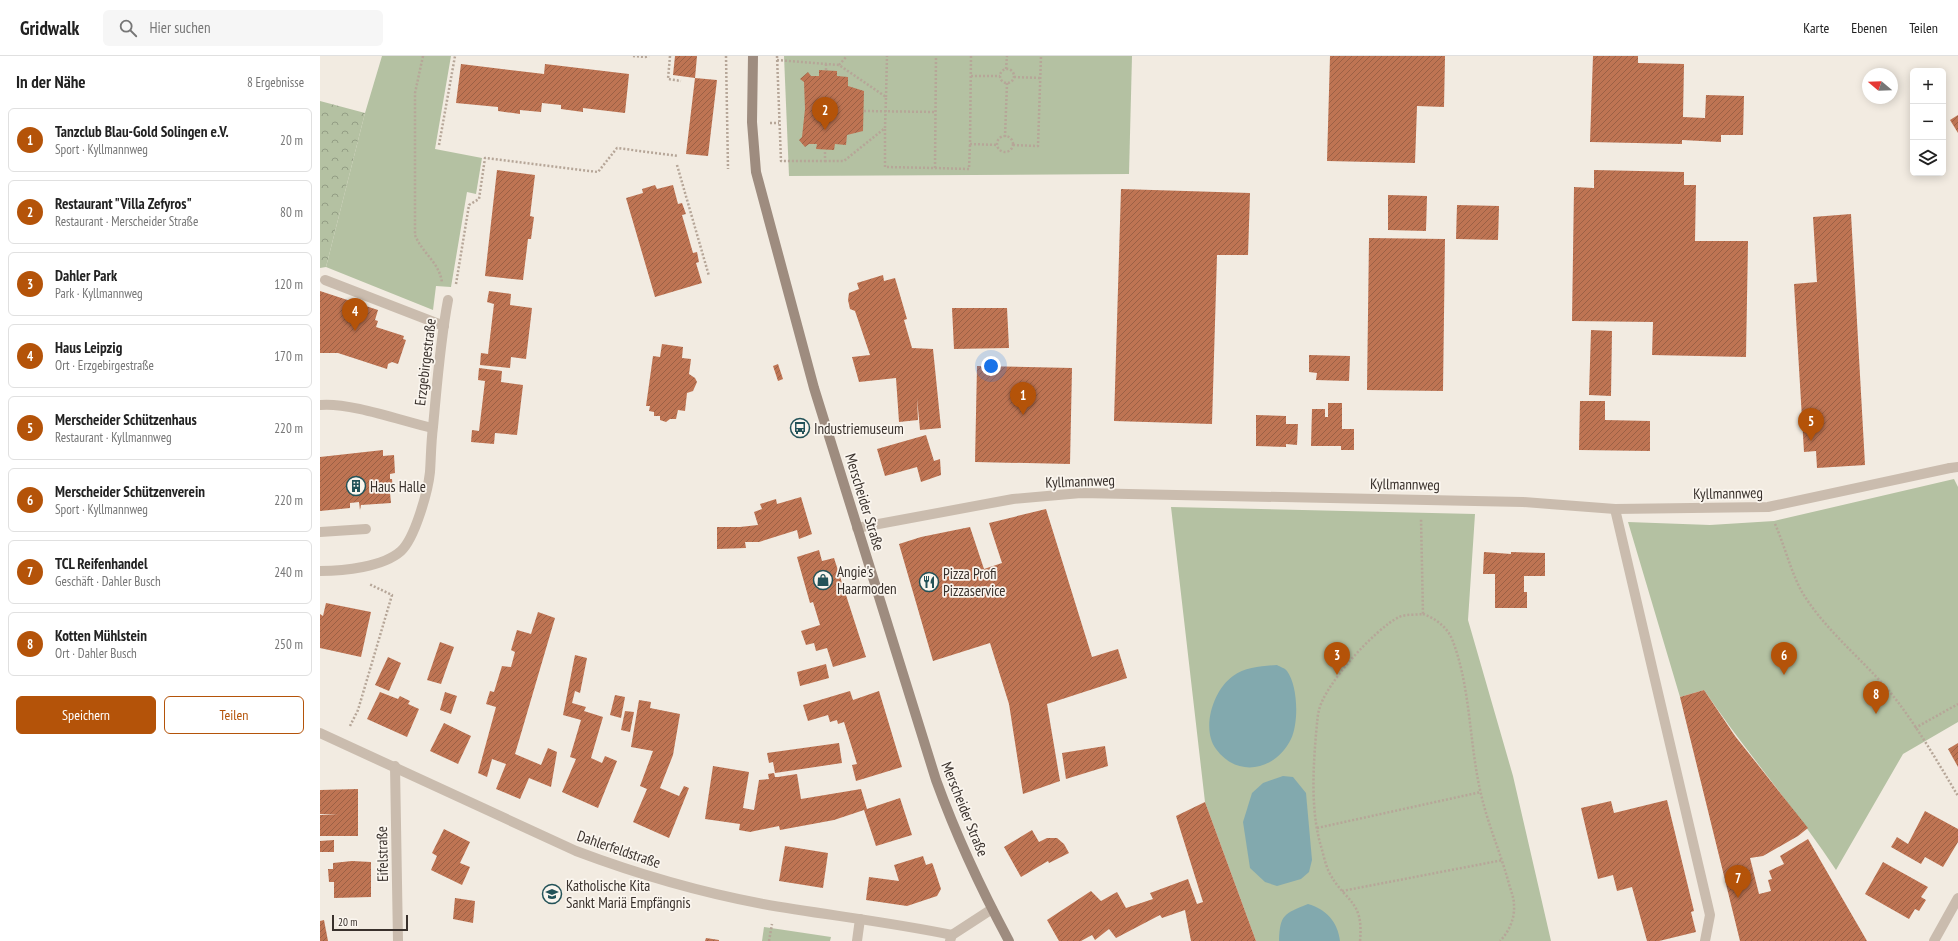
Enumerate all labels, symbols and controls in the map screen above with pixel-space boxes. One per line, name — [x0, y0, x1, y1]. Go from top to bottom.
search box — [103, 10, 383, 46]
text: Gridwalk — [20, 16, 79, 40]
icon: search — [117, 17, 139, 39]
text: Hier suchen — [149, 18, 211, 37]
text: Karte — [1803, 19, 1829, 37]
text: Ebenen — [1851, 19, 1887, 37]
text: Teilen — [1909, 19, 1938, 37]
north arrow — [1862, 68, 1898, 104]
map controls — [1910, 68, 1946, 176]
button: + — [1910, 68, 1946, 104]
text: In der Nähe — [16, 71, 86, 93]
text: 8 Ergebnisse — [247, 74, 304, 91]
pin: 2 — [812, 97, 838, 130]
button: − — [1910, 104, 1946, 140]
text: Tanzclub Blau-Gold Solingen e.V. — [55, 122, 229, 141]
text: 1 — [27, 132, 33, 149]
text: 20 m — [280, 132, 303, 149]
button: layers — [1910, 140, 1946, 176]
text: Sport · Kyllmannweg — [55, 141, 148, 158]
text: Restaurant "Villa Zefyros" — [55, 194, 192, 213]
text: 2 — [27, 204, 33, 221]
text: 80 m — [280, 204, 303, 221]
text: Restaurant · Merscheider Straße — [55, 213, 198, 230]
text: Dahler Park — [55, 266, 117, 285]
text: 3 — [27, 276, 33, 293]
text: 120 m — [274, 276, 303, 293]
text: Park · Kyllmannweg — [55, 285, 143, 302]
pin: 4 — [342, 298, 368, 331]
street label: Erzgebirgestraße — [410, 317, 440, 407]
text: Haus Leipzig — [55, 338, 122, 357]
text: 4 — [27, 348, 33, 365]
text: 170 m — [274, 348, 303, 365]
your location — [981, 356, 1001, 376]
text: Ort · Erzgebirgestraße — [55, 357, 154, 374]
pin: 1 — [1010, 382, 1036, 415]
pin: 5 — [1798, 408, 1824, 441]
text: Merscheider Schützenhaus — [55, 410, 197, 429]
bus stop icon: Industriemuseum — [789, 417, 811, 439]
place label: Industriemuseum — [814, 419, 904, 438]
text: 5 — [27, 420, 33, 437]
text: 220 m — [274, 420, 303, 437]
text: Restaurant · Kyllmannweg — [55, 429, 172, 446]
street label: Merscheider Straße — [841, 451, 889, 553]
street label: Kyllmannweg — [1045, 470, 1115, 492]
street label: Kyllmannweg — [1370, 474, 1440, 494]
building icon: Haus Halle — [345, 475, 367, 497]
place label: Haus Halle — [370, 477, 426, 496]
text: Merscheider Schützenverein — [55, 482, 205, 501]
street label: Kyllmannweg — [1693, 483, 1763, 503]
text: 6 — [27, 492, 33, 509]
text: 220 m — [274, 492, 303, 509]
text: Sport · Kyllmannweg — [55, 501, 148, 518]
text: TCL Reifenhandel — [55, 554, 148, 573]
place label: Angie's Haarmoden — [837, 562, 897, 598]
text: 7 — [27, 564, 33, 581]
text: 240 m — [274, 564, 303, 581]
place label: Pizza Profi Pizzaservice — [943, 564, 1006, 600]
shop icon: Angie's Haarmoden — [812, 569, 834, 591]
restaurant icon: Pizza Profi Pizzaservice — [918, 571, 940, 593]
text: Geschäft · Dahler Busch — [55, 573, 161, 590]
text: Kotten Mühlstein — [55, 626, 147, 645]
text: 8 — [27, 636, 33, 653]
text: 250 m — [274, 636, 303, 653]
pin: 3 — [1324, 642, 1350, 675]
pin: 6 — [1771, 642, 1797, 675]
text: Ort · Dahler Busch — [55, 645, 137, 662]
pin: 8 — [1863, 681, 1889, 714]
button: Speichern — [16, 696, 156, 734]
button: Teilen — [164, 696, 304, 734]
street label: Merscheider Straße — [937, 759, 993, 859]
street label: Eifelstraße — [372, 826, 392, 882]
street label: Dahlerfeldstraße — [575, 826, 663, 872]
pin: 7 — [1725, 865, 1751, 898]
place label: Katholische Kita Sankt Mariä Empfängnis — [566, 876, 691, 912]
school or university icon: Katholische Kita Sankt Mariä Empfängnis — [541, 883, 563, 905]
scale bar — [332, 913, 408, 932]
text: 20 m — [338, 915, 357, 929]

